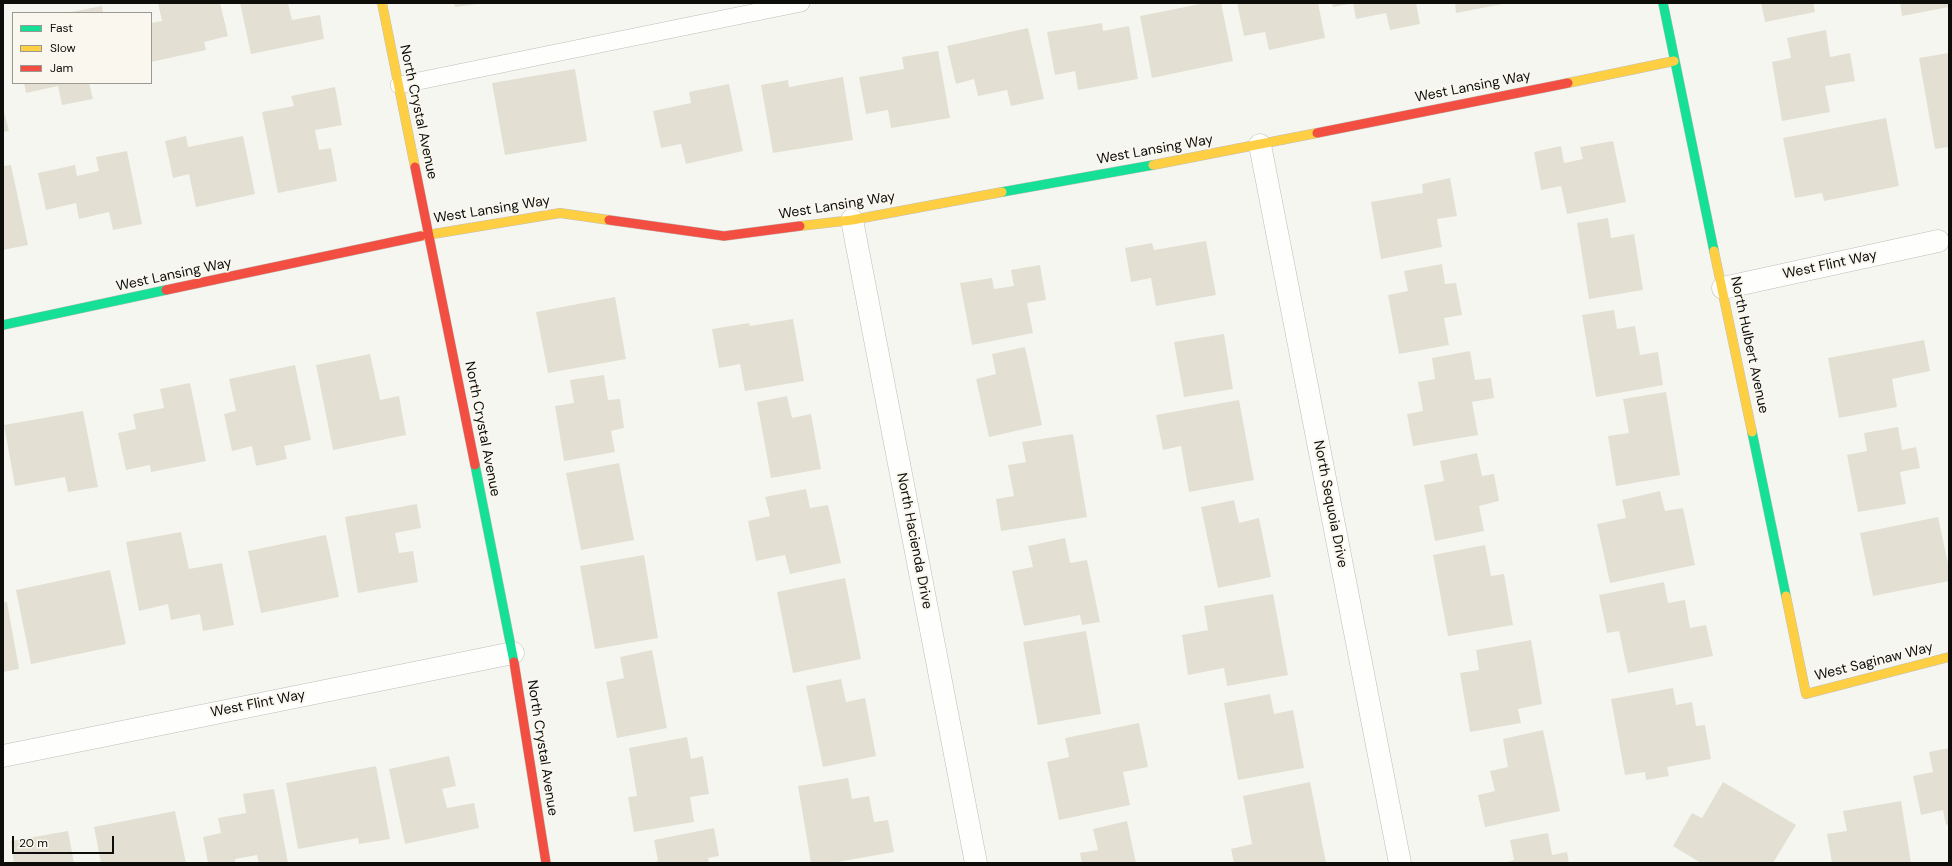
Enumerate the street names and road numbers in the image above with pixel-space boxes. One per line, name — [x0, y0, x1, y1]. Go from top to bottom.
street label: North Crystal Avenue — [396, 43, 440, 181]
street label: West Lansing Way — [1414, 68, 1532, 106]
street label: West Lansing Way — [1096, 132, 1214, 168]
street label: West Lansing Way — [778, 188, 896, 224]
street label: West Lansing Way — [433, 192, 551, 228]
street label: West Flint Way — [1781, 247, 1879, 283]
street label: West Lansing Way — [115, 255, 233, 295]
street label: North Hulbert Avenue — [1726, 275, 1772, 415]
street label: North Crystal Avenue — [461, 360, 503, 498]
street label: North Sequoia Drive — [1309, 439, 1351, 569]
street label: North Hacienda Drive — [893, 472, 935, 610]
street label: West Saginaw Way — [1813, 639, 1935, 685]
street label: North Crystal Avenue — [523, 679, 561, 817]
street label: West Flint Way — [209, 687, 307, 721]

